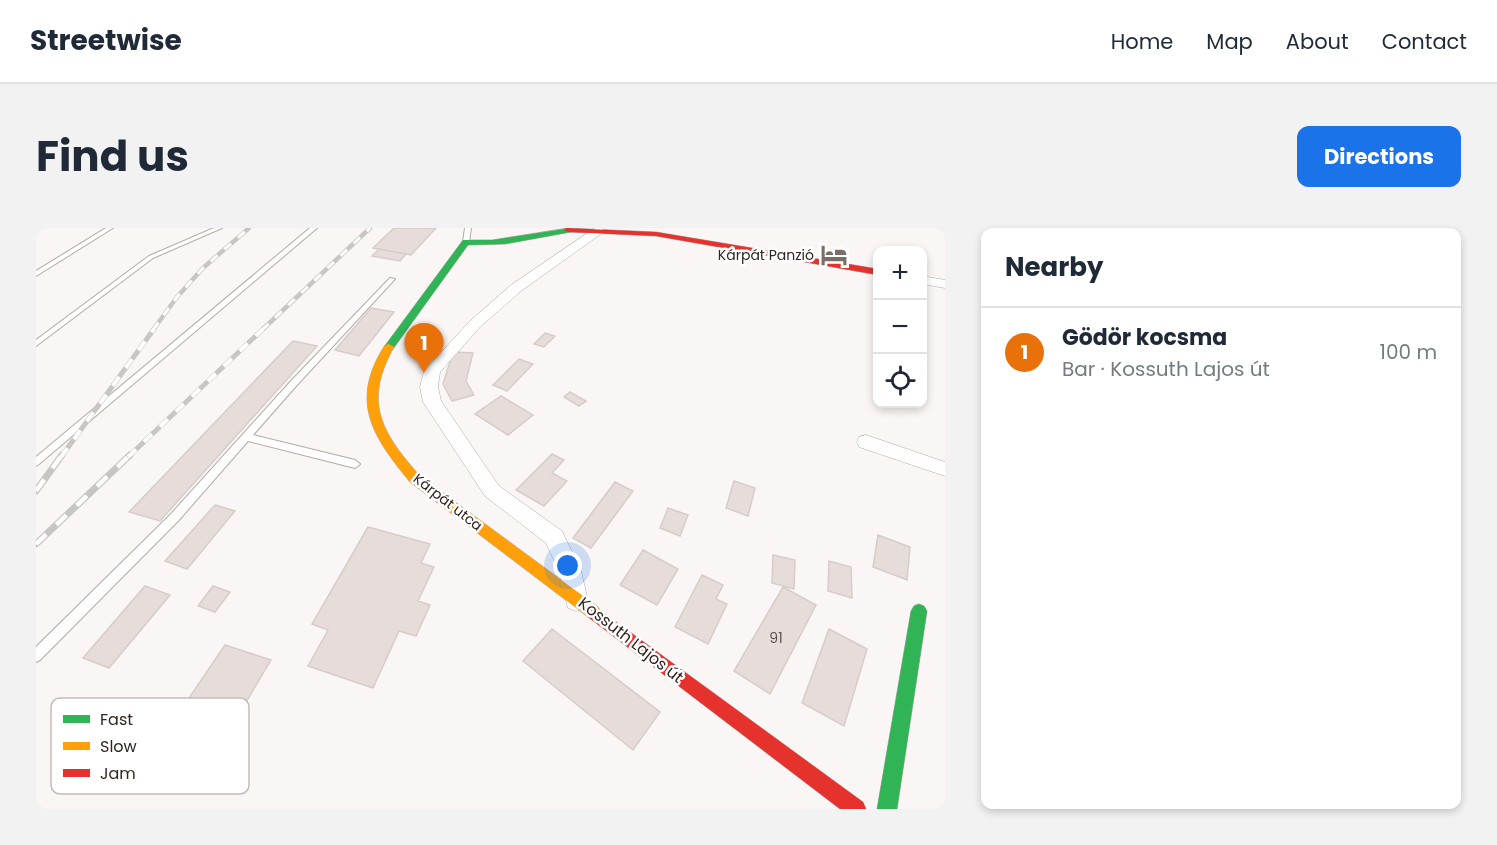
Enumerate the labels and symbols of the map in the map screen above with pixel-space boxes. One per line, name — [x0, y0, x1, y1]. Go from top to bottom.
hotel icon: Kárpát Panzió — [819, 240, 849, 270]
place label: Kárpát Panzió — [718, 245, 814, 265]
pin: 1 — [404, 324, 444, 373]
street label: Kárpát utca — [409, 469, 487, 535]
your location — [553, 551, 582, 580]
street label: Kossuth Lajos út — [574, 592, 689, 688]
house number: 91 — [769, 628, 783, 648]
legend — [51, 698, 249, 794]
text: Fast — [100, 708, 133, 731]
text: Slow — [100, 735, 137, 758]
text: Jam — [100, 762, 136, 785]

